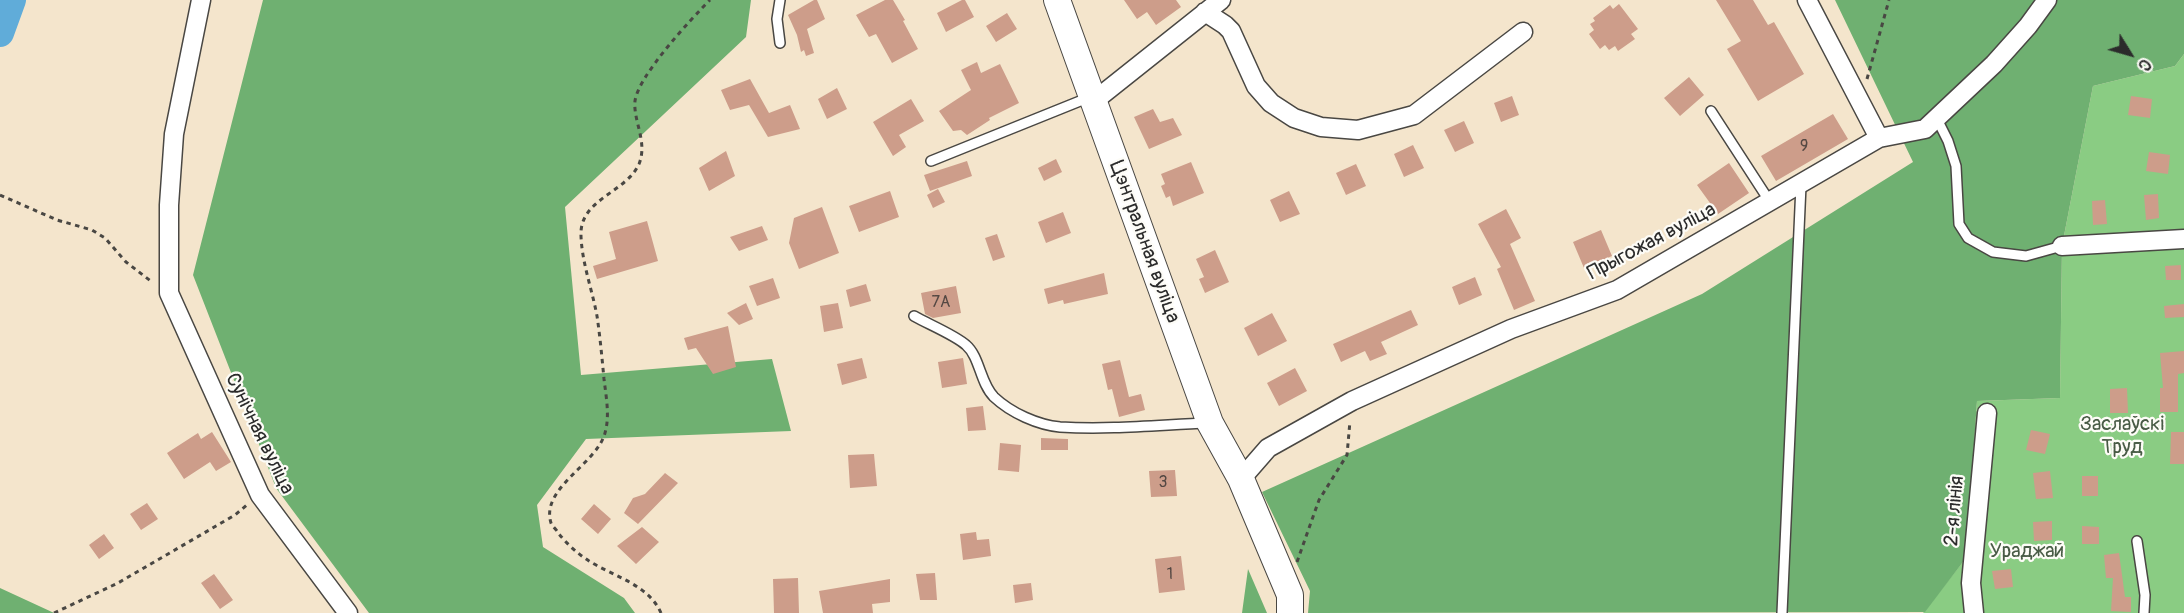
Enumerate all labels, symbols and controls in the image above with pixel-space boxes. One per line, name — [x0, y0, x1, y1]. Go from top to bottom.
north arrow — [2100, 24, 2160, 84]
text: С — [2133, 55, 2155, 75]
house number: 9 — [1800, 137, 1808, 157]
street label: Цэнтральная вуліца — [1104, 158, 1184, 326]
street label: Прыгожая вуліца — [1584, 198, 1720, 286]
house number: 7А — [932, 293, 950, 313]
street label: Сунічная вуліца — [219, 369, 299, 499]
park label: Заслаўскі Труд — [2080, 413, 2164, 460]
house number: 3 — [1159, 473, 1167, 493]
street label: 2-я лінія — [1940, 475, 1970, 547]
park label: Ураджай — [1990, 540, 2064, 564]
house number: 1 — [1167, 565, 1173, 585]

